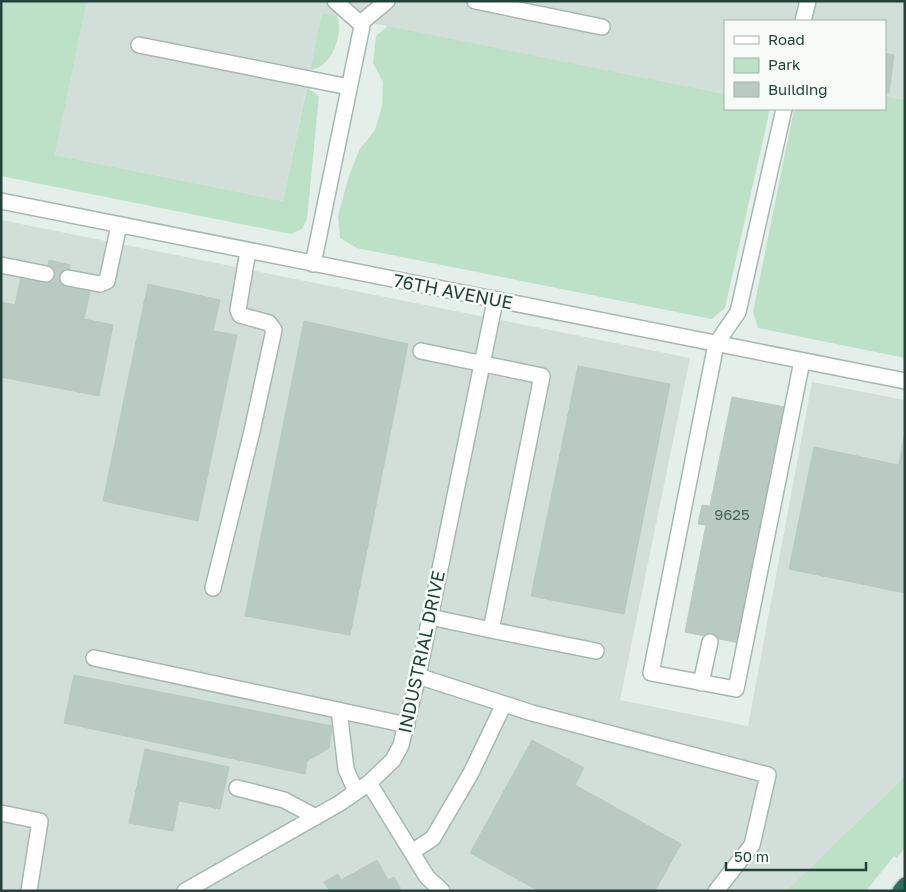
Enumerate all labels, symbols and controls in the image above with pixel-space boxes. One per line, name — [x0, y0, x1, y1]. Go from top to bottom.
legend — [724, 20, 886, 110]
text: Road — [768, 30, 805, 48]
text: Park — [768, 55, 801, 73]
text: Building — [768, 80, 828, 98]
street label: 76TH AVENUE — [392, 269, 515, 313]
house number: 9625 — [714, 505, 750, 523]
street label: INDUSTRIAL DRIVE — [393, 568, 449, 735]
scale bar — [726, 840, 866, 872]
text: 50 m — [734, 847, 769, 865]

